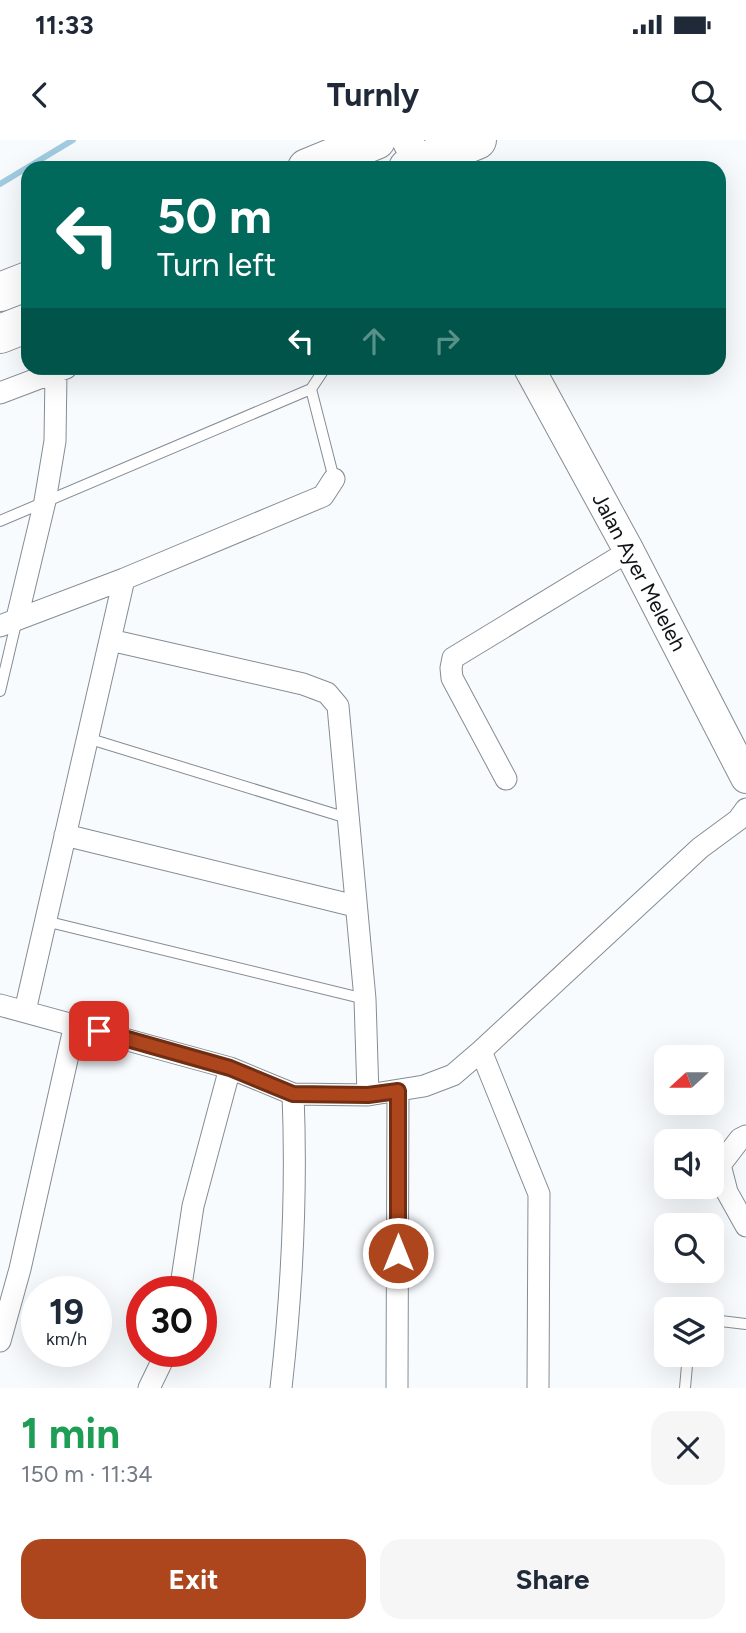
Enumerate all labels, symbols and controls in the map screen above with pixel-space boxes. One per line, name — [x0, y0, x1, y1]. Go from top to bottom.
text: 11:33 — [35, 9, 94, 41]
icon: back — [21, 76, 59, 114]
text: Turnly — [327, 76, 419, 114]
icon: search — [687, 76, 725, 114]
text: 50 m — [157, 186, 272, 245]
icon: left — [42, 189, 133, 280]
text: Turn left — [157, 246, 276, 284]
icon: left — [282, 322, 320, 360]
icon: ahead — [355, 322, 393, 360]
icon: right — [428, 322, 466, 360]
street label: Jalan Ayer Meleleh — [587, 488, 692, 655]
pin — [69, 1001, 129, 1061]
icon: arrive — [80, 1012, 118, 1050]
north arrow — [654, 1045, 724, 1115]
map controls — [654, 1045, 724, 1367]
button: sound — [654, 1129, 724, 1199]
button: search — [654, 1213, 724, 1283]
position arrow — [361, 1216, 435, 1290]
speed limit sign: 30 — [126, 1276, 217, 1367]
text: 19 — [49, 1291, 84, 1333]
button: layers — [654, 1297, 724, 1367]
text: km/h — [46, 1328, 87, 1350]
text: 1 min — [21, 1408, 120, 1459]
button: close — [651, 1411, 725, 1485]
text: 150 m · 11:34 — [21, 1460, 153, 1488]
button: Exit — [21, 1539, 366, 1619]
button: Share — [380, 1539, 725, 1619]

